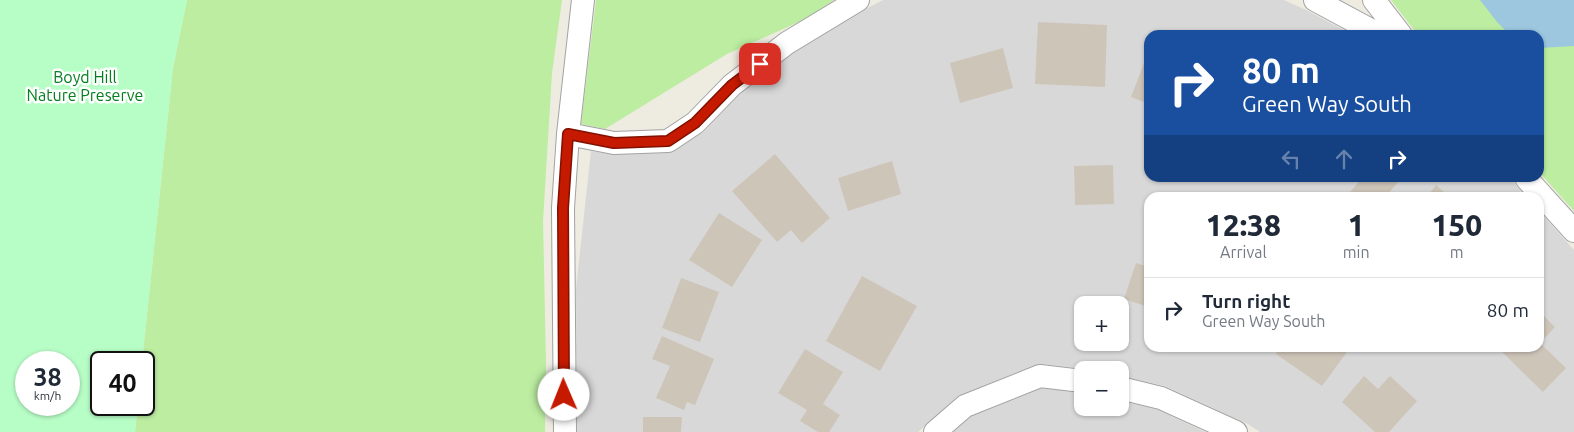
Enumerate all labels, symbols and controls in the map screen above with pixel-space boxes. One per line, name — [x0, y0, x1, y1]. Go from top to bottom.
pin — [739, 43, 781, 85]
icon: arrive — [746, 50, 774, 78]
icon: right — [1159, 50, 1224, 115]
text: 80 m — [1242, 50, 1320, 90]
park label: Boyd Hill Nature Preserve — [27, 68, 143, 104]
text: Green Way South — [1242, 91, 1412, 116]
icon: left — [1277, 145, 1305, 173]
icon: ahead — [1330, 145, 1358, 173]
icon: right — [1383, 145, 1411, 173]
text: 12:38 — [1206, 208, 1281, 242]
text: 1 — [1348, 208, 1365, 242]
text: 150 — [1431, 208, 1482, 242]
text: Arrival — [1220, 243, 1267, 261]
text: min — [1343, 243, 1370, 261]
text: m — [1450, 243, 1464, 261]
text: Turn right — [1202, 290, 1290, 312]
map controls — [1074, 296, 1129, 416]
button: + — [1074, 296, 1129, 351]
icon: right — [1159, 296, 1187, 324]
text: 80 m — [1487, 299, 1529, 321]
text: Green Way South — [1202, 312, 1326, 330]
speed limit sign: 40 — [90, 351, 155, 416]
button: − — [1074, 361, 1129, 416]
text: 38 — [33, 363, 62, 391]
position arrow — [537, 368, 589, 420]
text: km/h — [34, 389, 61, 402]

